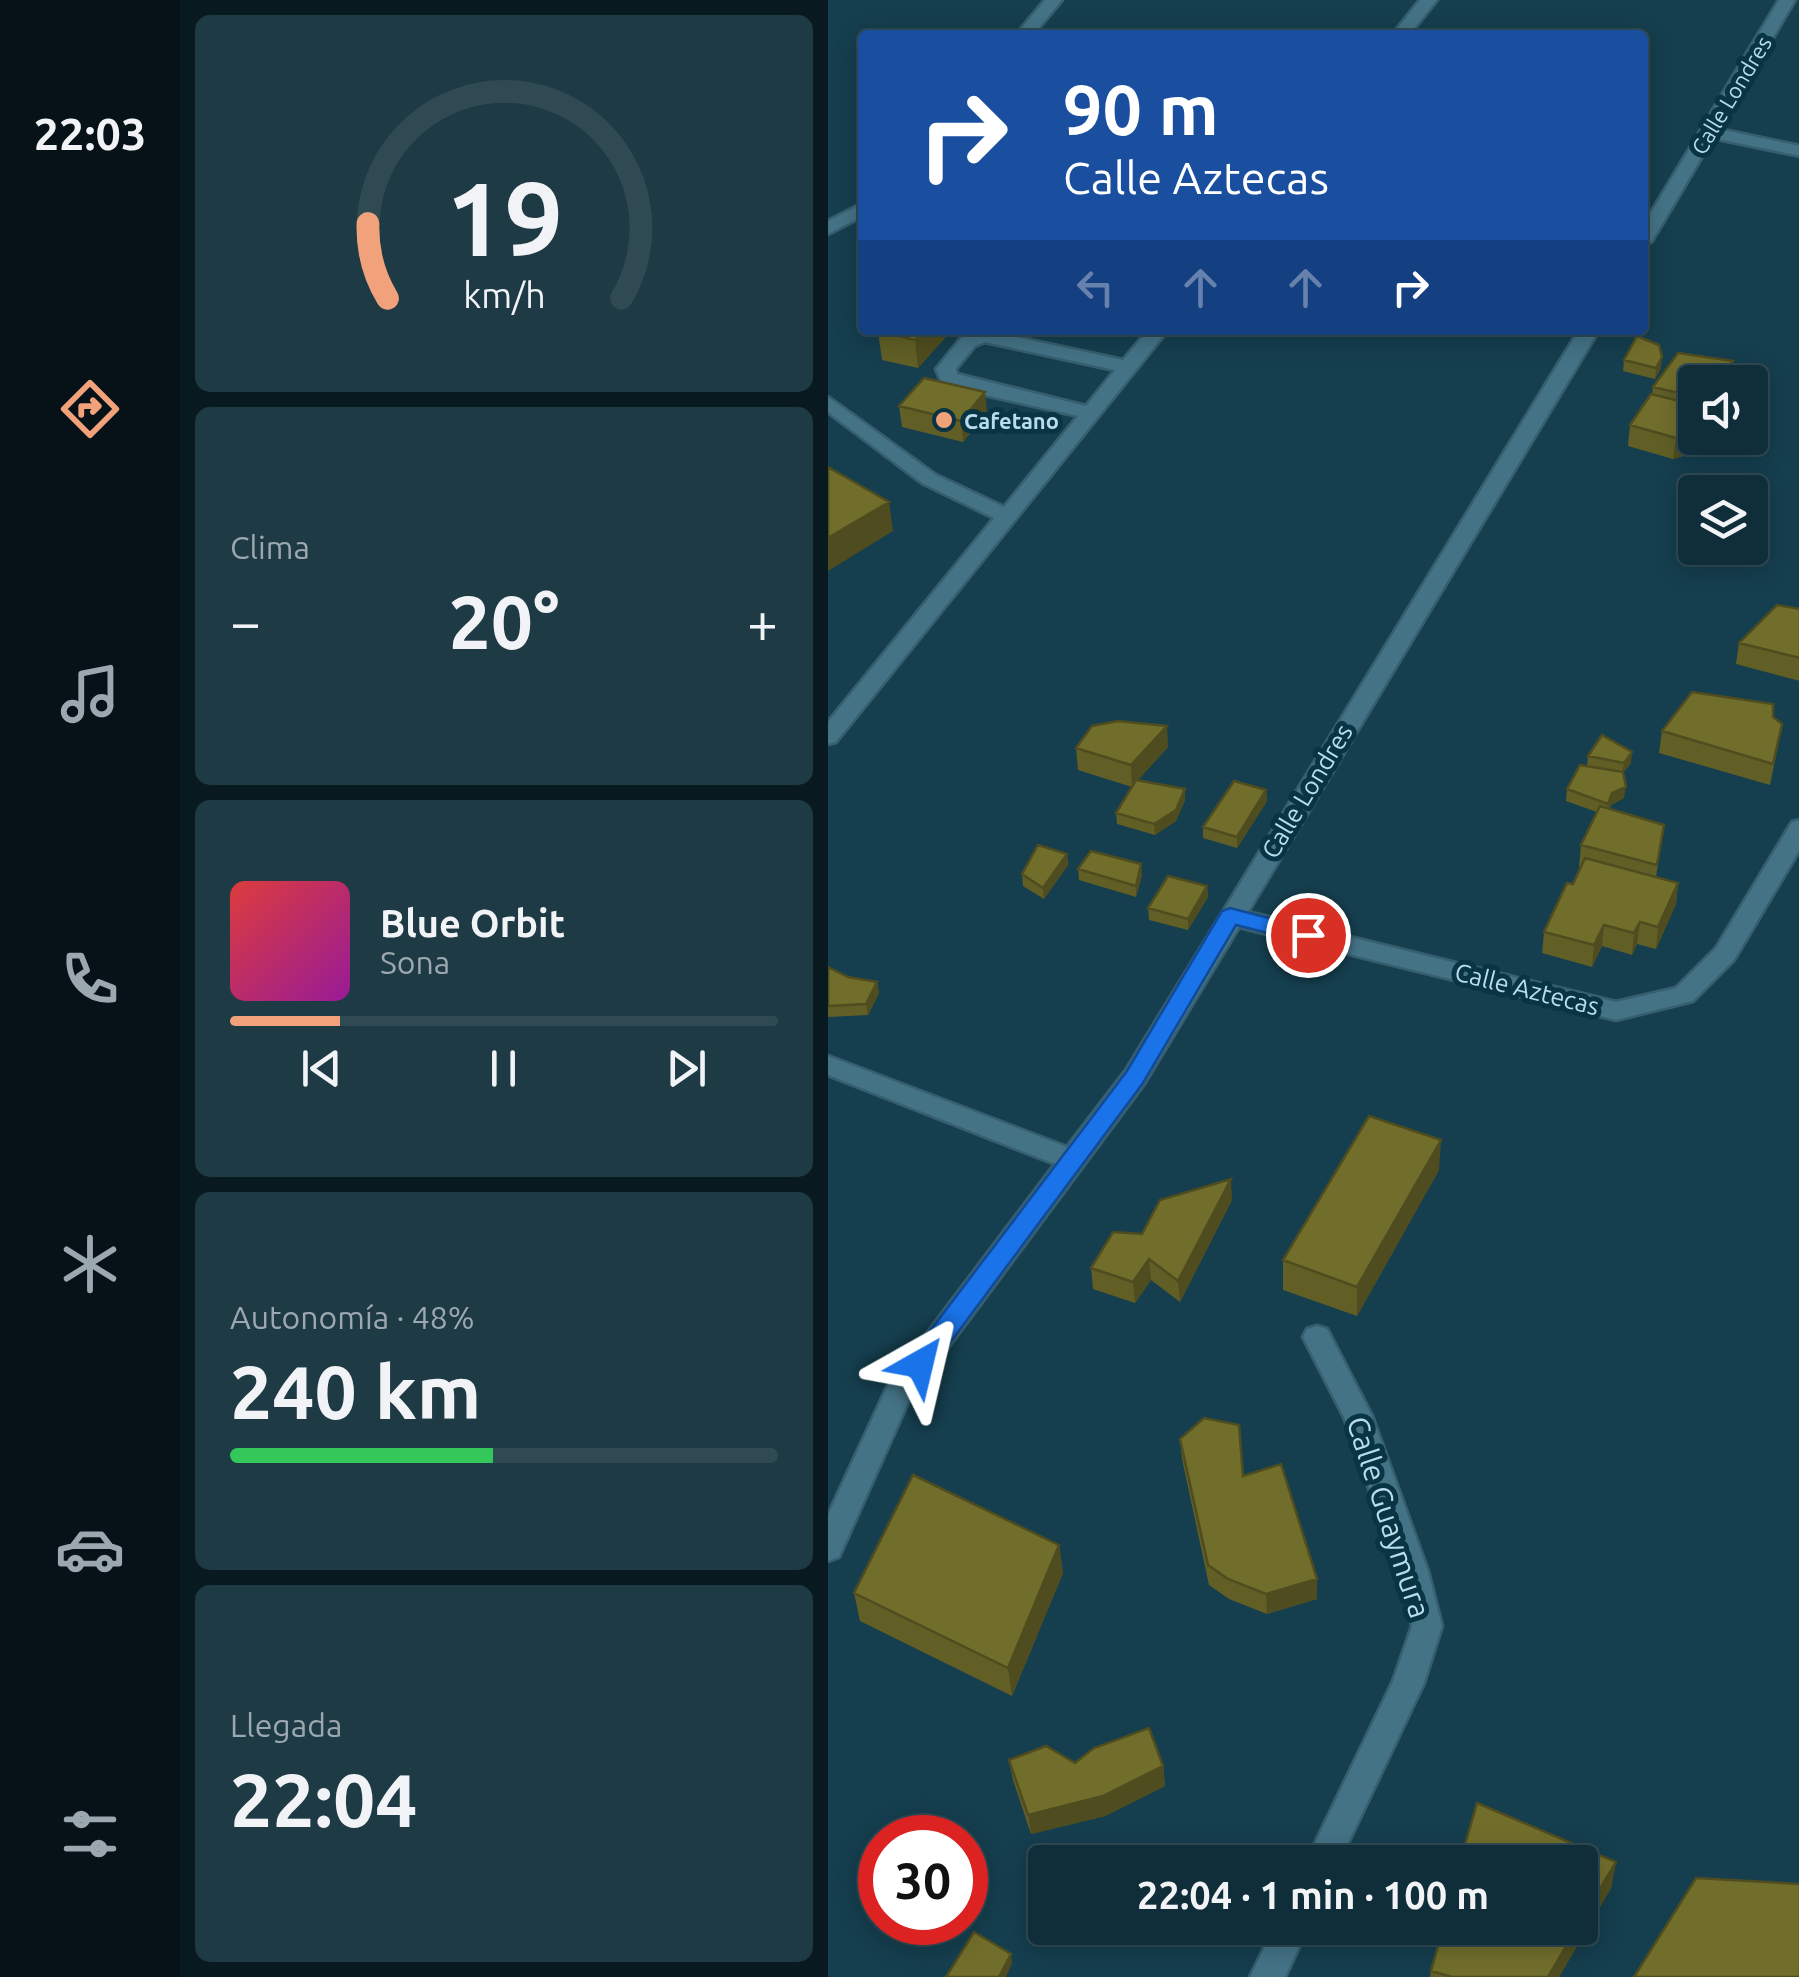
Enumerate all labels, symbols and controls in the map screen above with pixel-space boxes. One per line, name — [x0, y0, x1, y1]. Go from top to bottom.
street label: Calle Londres — [1686, 32, 1776, 158]
icon: right — [898, 70, 1028, 200]
text: 90 m — [1063, 70, 1219, 148]
text: 22:03 — [34, 108, 146, 159]
text: Calle Aztecas — [1063, 152, 1329, 203]
text: 19 — [445, 159, 563, 276]
icon: left — [1068, 260, 1123, 315]
icon: ahead — [1173, 260, 1228, 315]
icon: ahead — [1278, 260, 1333, 315]
icon: right — [1383, 260, 1438, 315]
text: km/h — [463, 275, 545, 315]
map controls — [1678, 365, 1768, 565]
button: sound — [1678, 365, 1768, 455]
icon: directions — [55, 374, 125, 444]
place label: Cafetano — [964, 408, 1059, 433]
marker: Cafetano — [933, 409, 955, 431]
button: layers — [1678, 475, 1768, 565]
text: Clima — [230, 529, 310, 565]
text: 20° — [448, 579, 560, 663]
text: − — [230, 591, 261, 652]
text: + — [747, 591, 778, 652]
icon: music — [55, 659, 125, 729]
street label: Calle Londres — [1256, 719, 1358, 863]
pin — [1266, 893, 1351, 978]
text: Blue Orbit — [380, 902, 565, 944]
icon: arrive — [1281, 908, 1336, 963]
icon: phone — [55, 944, 125, 1014]
text: Sona — [380, 944, 450, 980]
street label: Calle Aztecas — [1452, 958, 1602, 1020]
icon: previous — [294, 1041, 349, 1096]
icon: pause — [476, 1041, 531, 1096]
icon: next — [659, 1041, 714, 1096]
icon: climate — [55, 1229, 125, 1299]
text: Autonomía · 48% — [230, 1299, 475, 1335]
position arrow — [868, 1312, 972, 1416]
text: 240 km — [230, 1349, 481, 1433]
street label: Calle Guaymura — [1340, 1412, 1438, 1622]
icon: car — [55, 1514, 125, 1584]
text: Llegada — [230, 1707, 342, 1743]
text: 22:04 — [230, 1757, 418, 1841]
icon: filters — [55, 1799, 125, 1869]
speed limit sign: 30 — [858, 1815, 988, 1945]
text: 22:04 · 1 min · 100 m — [1137, 1874, 1489, 1916]

